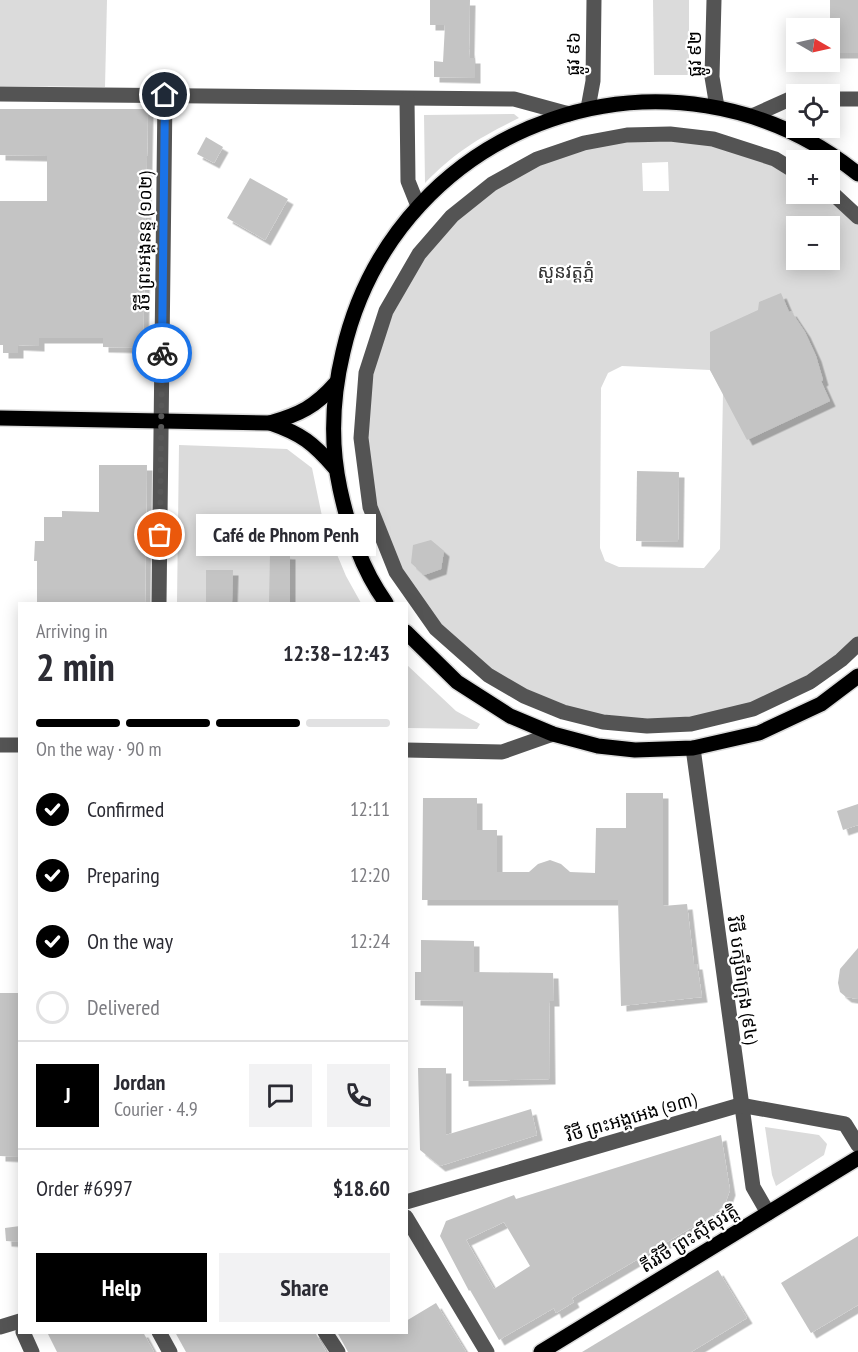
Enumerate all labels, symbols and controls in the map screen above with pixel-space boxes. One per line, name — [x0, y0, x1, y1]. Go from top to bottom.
north arrow — [786, 18, 840, 72]
map controls — [786, 18, 840, 270]
street label: ផ្លូវ ៩២ — [683, 31, 711, 77]
street label: ផ្លូវ ៩៦ — [561, 32, 590, 76]
pin — [139, 69, 190, 120]
icon: home — [148, 78, 181, 111]
button: locate — [786, 84, 840, 138]
button: + — [786, 150, 840, 204]
street label: វិថី ព្រះអង្គនន្ទ (១០២) — [131, 171, 157, 312]
button: − — [786, 216, 840, 270]
park label: សួនវត្ដភ្នំ — [538, 260, 594, 283]
courier — [132, 323, 192, 383]
icon: bike — [146, 337, 179, 370]
pin — [134, 509, 185, 560]
callout: Café de Phnom Penh — [196, 514, 376, 556]
icon: bag — [143, 518, 176, 551]
text: Café de Phnom Penh — [213, 522, 359, 548]
text: Arriving in — [36, 618, 108, 644]
text: 12:38–12:43 — [283, 639, 390, 667]
text: 2 min — [36, 641, 115, 692]
text: On the way · 90 m — [36, 736, 162, 762]
icon: check — [36, 793, 69, 826]
text: Confirmed — [87, 795, 164, 823]
text: 12:11 — [350, 796, 390, 822]
icon: check — [36, 859, 69, 892]
text: Preparing — [87, 861, 160, 889]
text: 12:20 — [350, 862, 390, 888]
street label: វិថី បក្សីចំាក្រុង (៩៤) — [722, 914, 763, 1046]
icon: check — [36, 925, 69, 958]
text: On the way — [87, 927, 173, 955]
text: 12:24 — [350, 928, 390, 954]
text: Delivered — [87, 993, 160, 1021]
button: chat — [249, 1064, 312, 1127]
button: phone — [327, 1064, 390, 1127]
text: Jordan — [114, 1068, 165, 1096]
text: J — [64, 1081, 71, 1109]
street label: វិថី ព្រះអង្គអេង (១៣) — [562, 1087, 700, 1147]
text: Courier · 4.9 — [114, 1096, 198, 1122]
text: Order #6997 — [36, 1174, 133, 1202]
text: $18.60 — [333, 1174, 390, 1202]
street label: តីរវិថី ព្រះស៊ីសុវត្តិ — [635, 1199, 743, 1279]
button: Help — [36, 1253, 207, 1322]
button: Share — [219, 1253, 390, 1322]

